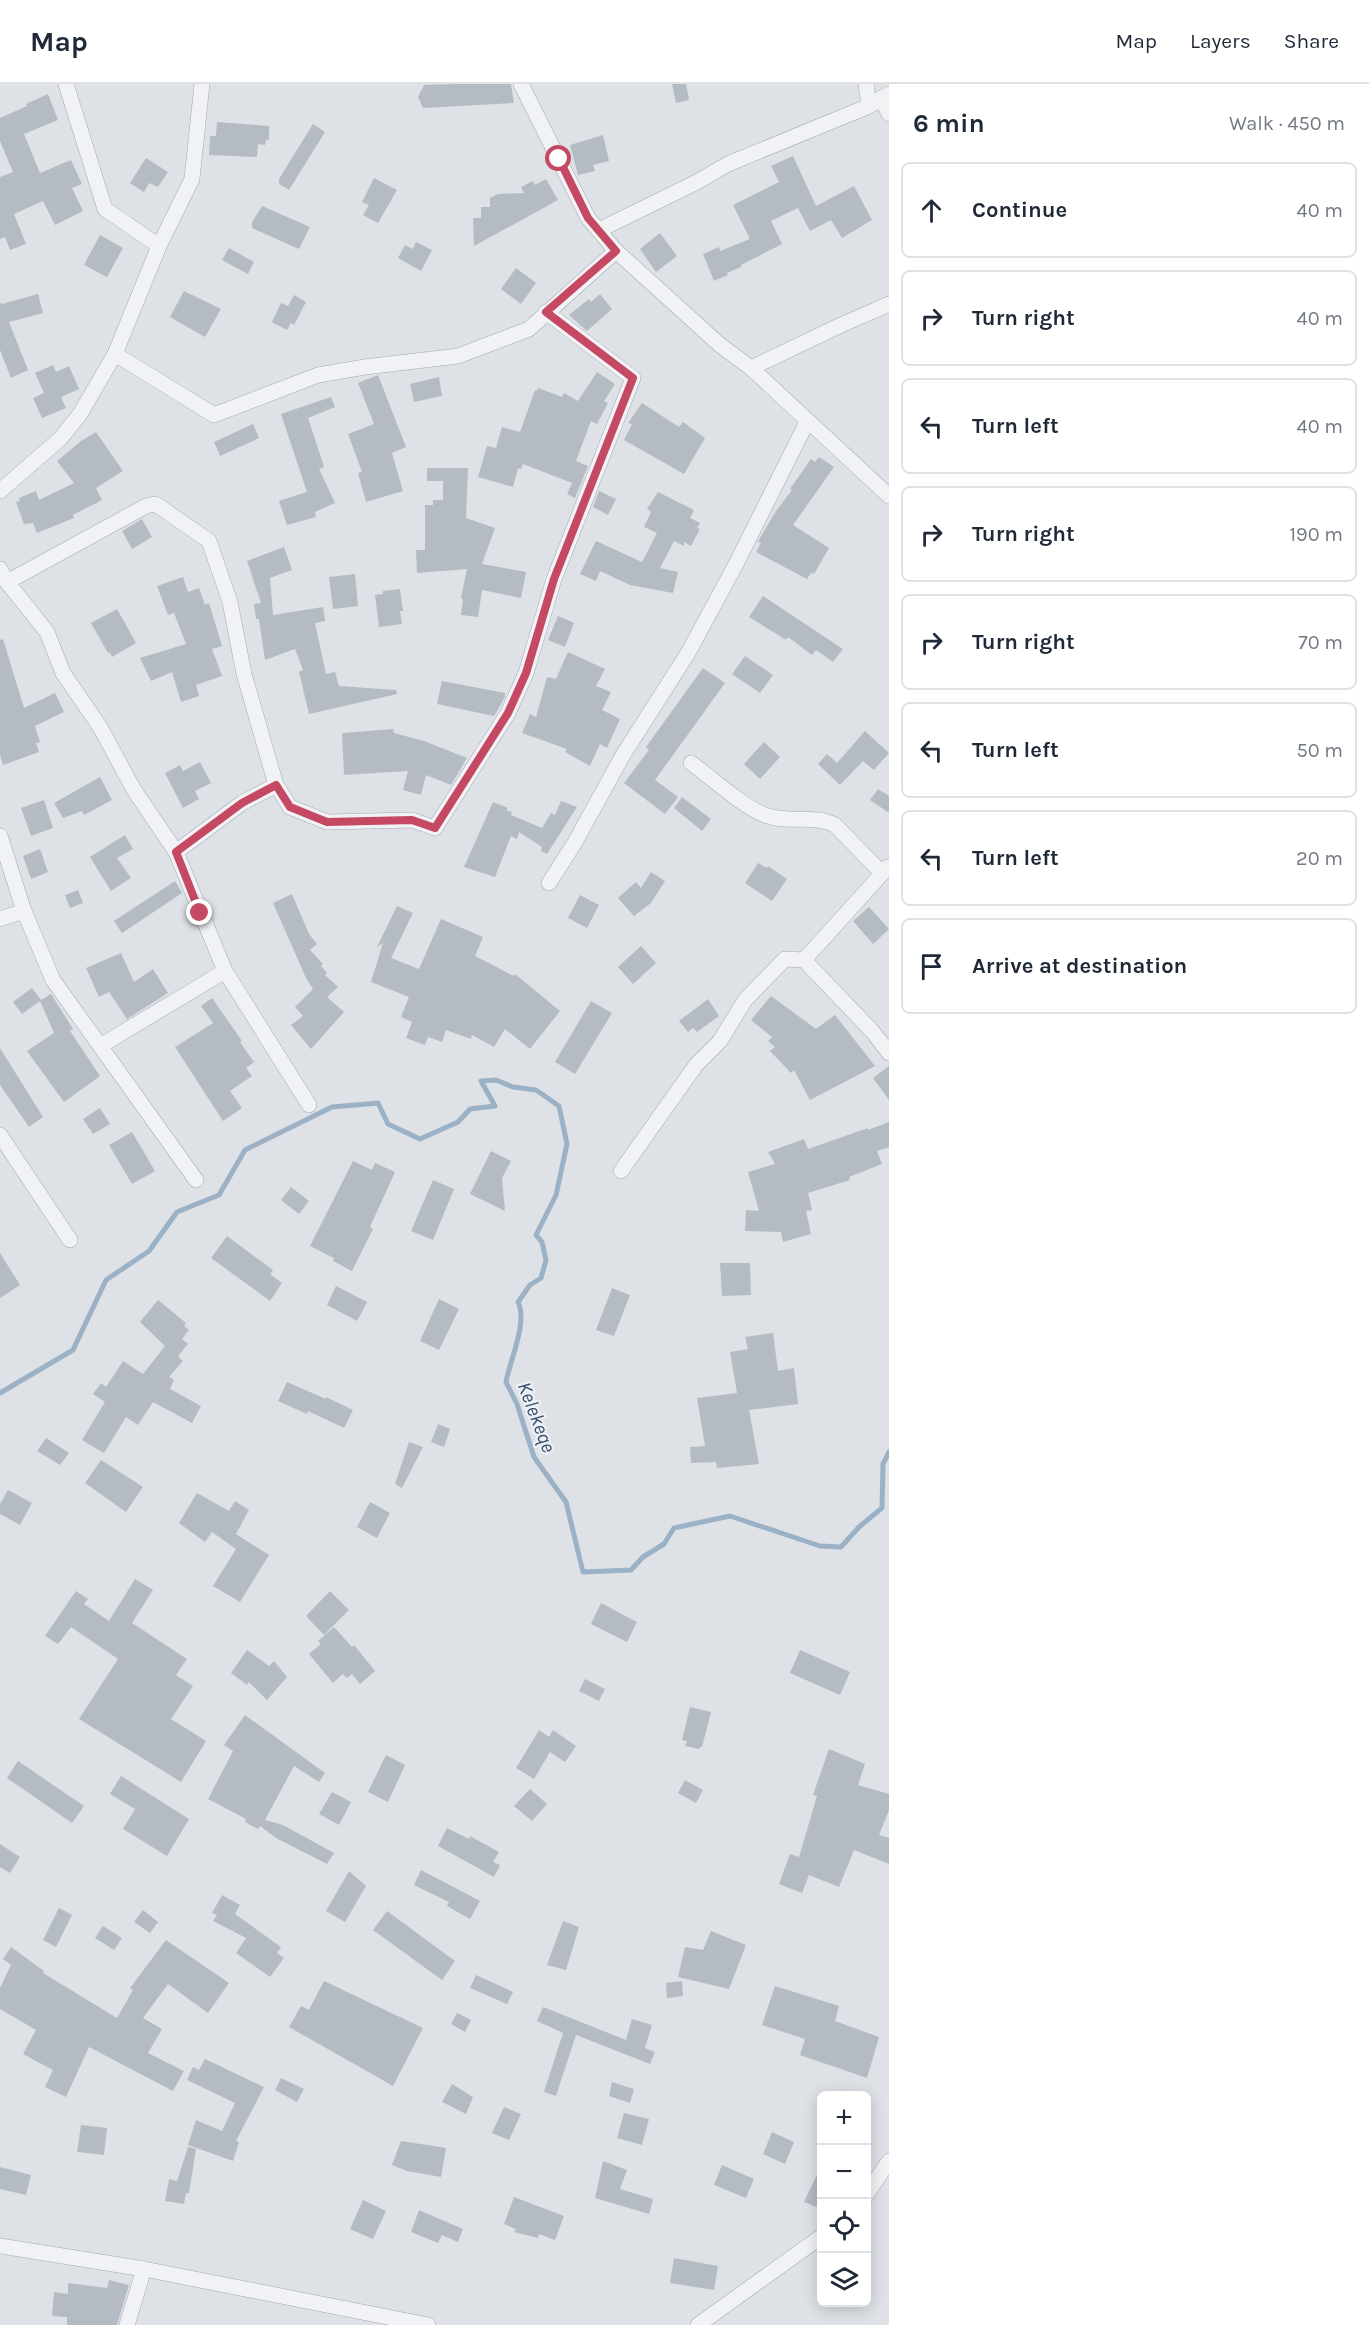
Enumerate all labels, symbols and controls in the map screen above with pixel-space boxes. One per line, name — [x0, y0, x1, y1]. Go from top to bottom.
text: Map — [30, 25, 88, 58]
text: Map — [1115, 29, 1157, 53]
text: Layers — [1190, 29, 1251, 53]
text: Share — [1284, 29, 1339, 53]
text: 6 min — [913, 108, 985, 139]
text: Walk · 450 m — [1229, 112, 1345, 135]
route start — [545, 145, 571, 171]
icon: ahead — [915, 194, 948, 227]
text: Continue — [972, 197, 1067, 223]
text: 40 m — [1297, 199, 1343, 222]
icon: right — [915, 302, 948, 335]
text: Turn right — [972, 305, 1075, 331]
text: 40 m — [1297, 307, 1343, 330]
icon: left — [915, 410, 948, 443]
text: Turn left — [972, 413, 1059, 439]
text: 40 m — [1297, 415, 1343, 438]
icon: right — [915, 518, 948, 551]
text: Turn right — [972, 521, 1075, 547]
text: 190 m — [1289, 523, 1343, 546]
icon: right — [915, 626, 948, 659]
text: Turn right — [972, 629, 1075, 655]
text: 70 m — [1298, 631, 1343, 654]
icon: left — [915, 734, 948, 767]
text: Turn left — [972, 737, 1059, 763]
text: 50 m — [1296, 739, 1343, 762]
icon: left — [915, 842, 948, 875]
text: Turn left — [972, 845, 1059, 871]
text: 20 m — [1296, 847, 1343, 870]
route end — [186, 899, 212, 925]
icon: arrive — [915, 950, 948, 983]
text: Arrive at destination — [972, 953, 1187, 979]
water label: Kelekeqe — [513, 1379, 560, 1456]
map controls — [817, 2091, 871, 2307]
button: + — [817, 2091, 871, 2145]
button: − — [817, 2145, 871, 2199]
button: locate — [817, 2199, 871, 2253]
button: layers — [817, 2253, 871, 2307]

